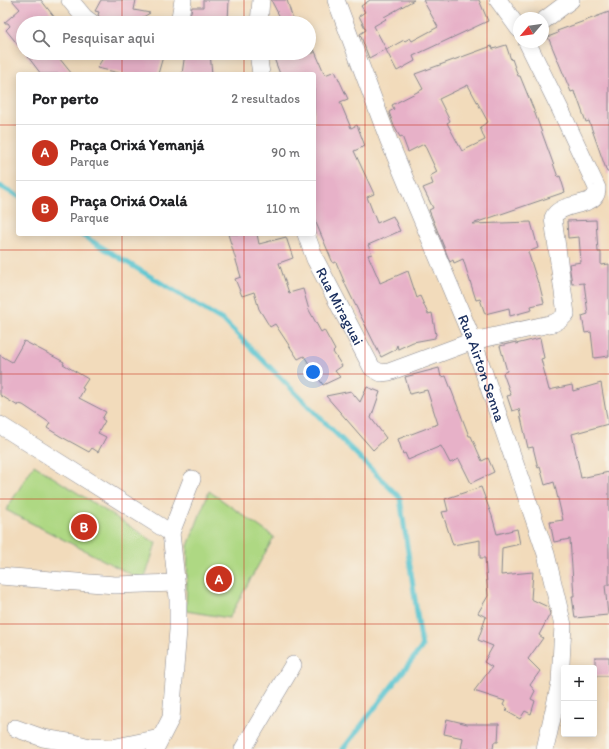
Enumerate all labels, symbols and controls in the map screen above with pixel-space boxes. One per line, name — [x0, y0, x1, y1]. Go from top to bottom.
north arrow — [513, 12, 549, 48]
search box — [16, 16, 316, 60]
icon: search — [30, 27, 52, 49]
text: Pesquisar aqui — [62, 29, 155, 47]
text: Por perto — [32, 88, 99, 108]
text: 2 resultados — [231, 91, 300, 106]
text: Praça Orixá Yemanjá — [70, 136, 204, 154]
text: A — [41, 145, 49, 160]
text: 90 m — [271, 145, 300, 160]
text: Parque — [70, 154, 109, 169]
text: Praça Orixá Oxalá — [70, 192, 187, 210]
text: B — [41, 201, 49, 216]
text: 110 m — [266, 201, 300, 216]
text: Parque — [70, 210, 109, 225]
street label: Rua Miraguai — [312, 264, 368, 348]
street label: Rua Airton Senna — [454, 312, 509, 424]
your location — [303, 362, 323, 382]
pin: B — [71, 512, 97, 542]
pin: A — [206, 564, 232, 594]
map controls — [561, 665, 597, 737]
button: + — [561, 665, 597, 701]
button: − — [561, 701, 597, 737]

